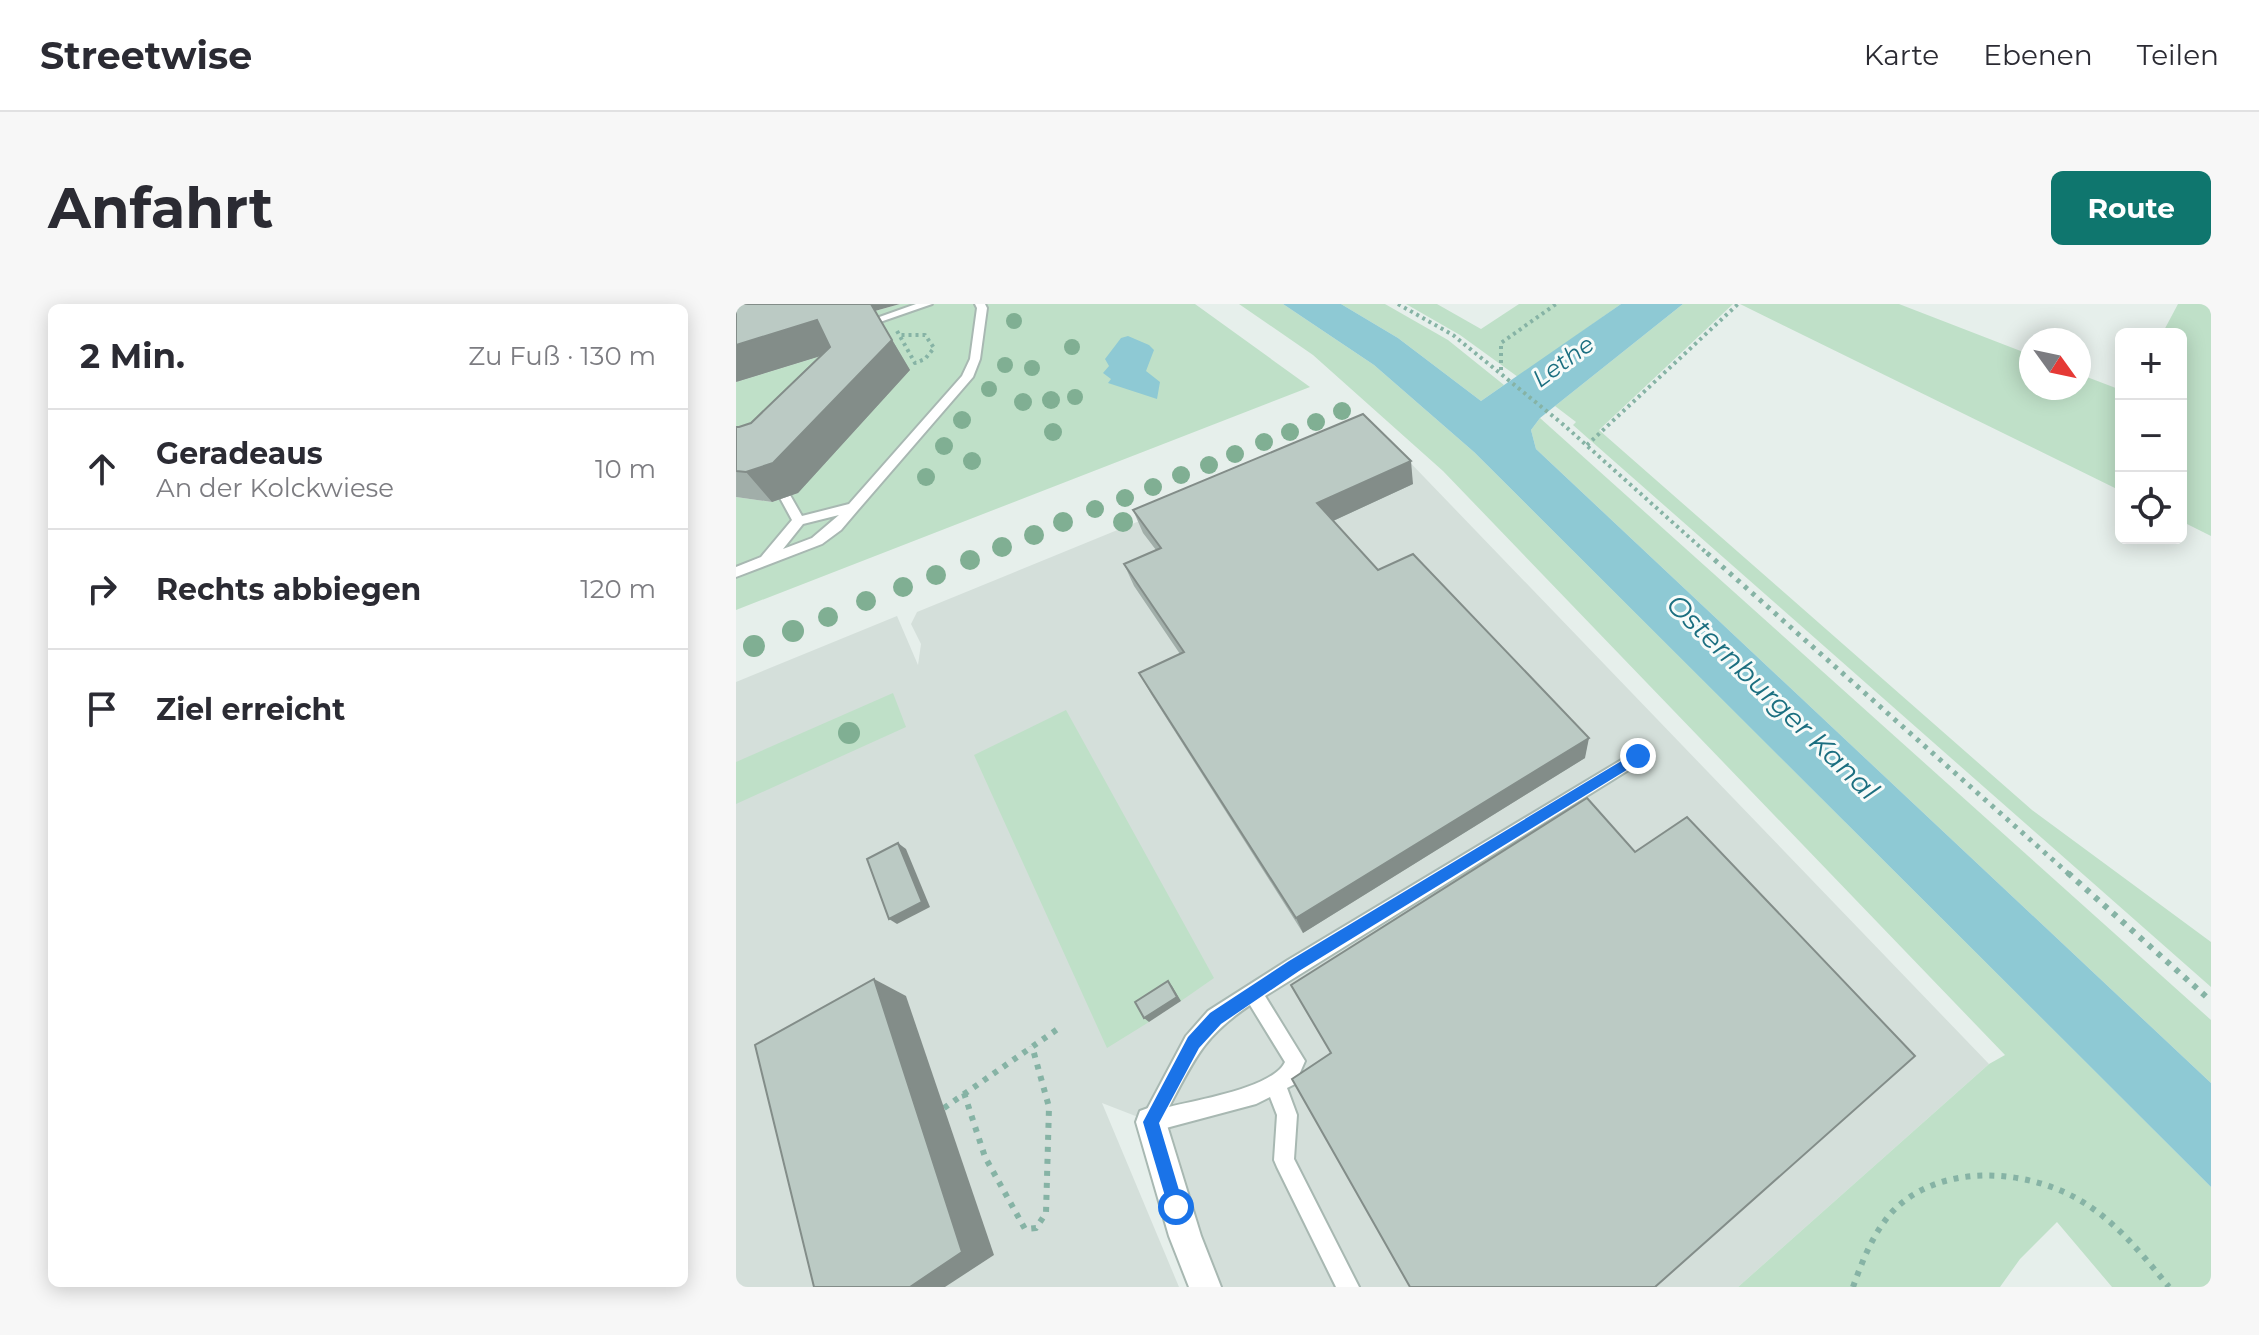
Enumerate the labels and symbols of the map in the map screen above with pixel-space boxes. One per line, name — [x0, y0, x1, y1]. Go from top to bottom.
north arrow — [2019, 328, 2091, 400]
water label: Lethe — [1527, 329, 1599, 393]
water label: Osternburger Kanal — [1660, 587, 1887, 807]
route end — [1620, 738, 1656, 774]
route start — [1158, 1189, 1194, 1225]

